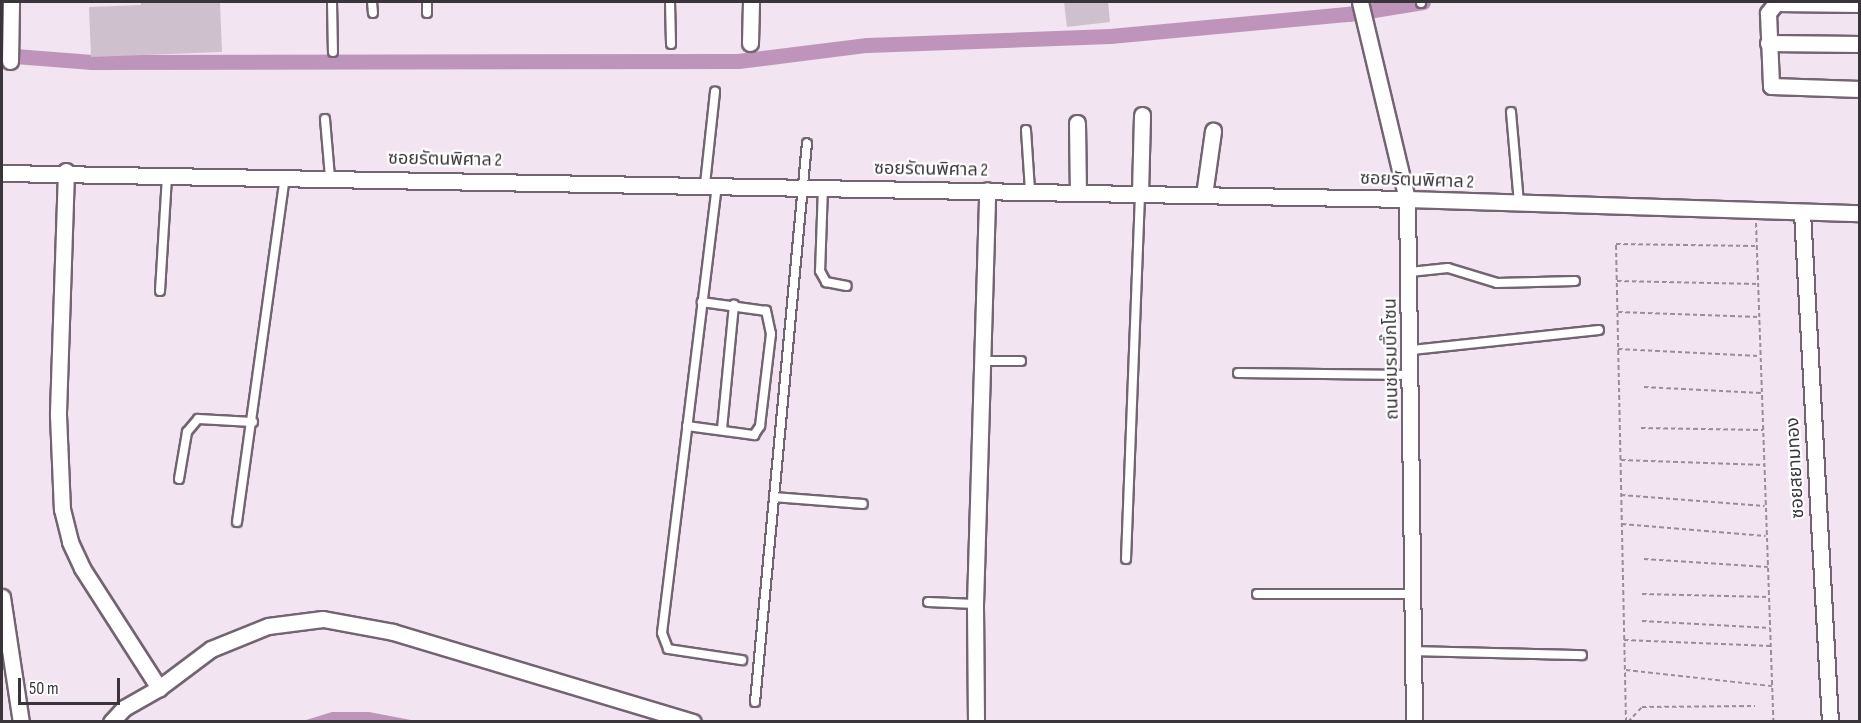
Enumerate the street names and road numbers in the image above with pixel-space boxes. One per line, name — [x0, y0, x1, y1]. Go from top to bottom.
street label: ซอยรัตนพิศาล 2 — [388, 148, 502, 172]
street label: ซอยรัตนพิศาล 2 — [874, 158, 988, 182]
street label: ซอยรัตนพิศาล 2 — [1360, 168, 1474, 194]
street label: ถนนชมรมบิ๊กโซน — [1380, 298, 1404, 420]
street label: ซอยสยามทอง — [1783, 417, 1809, 519]

